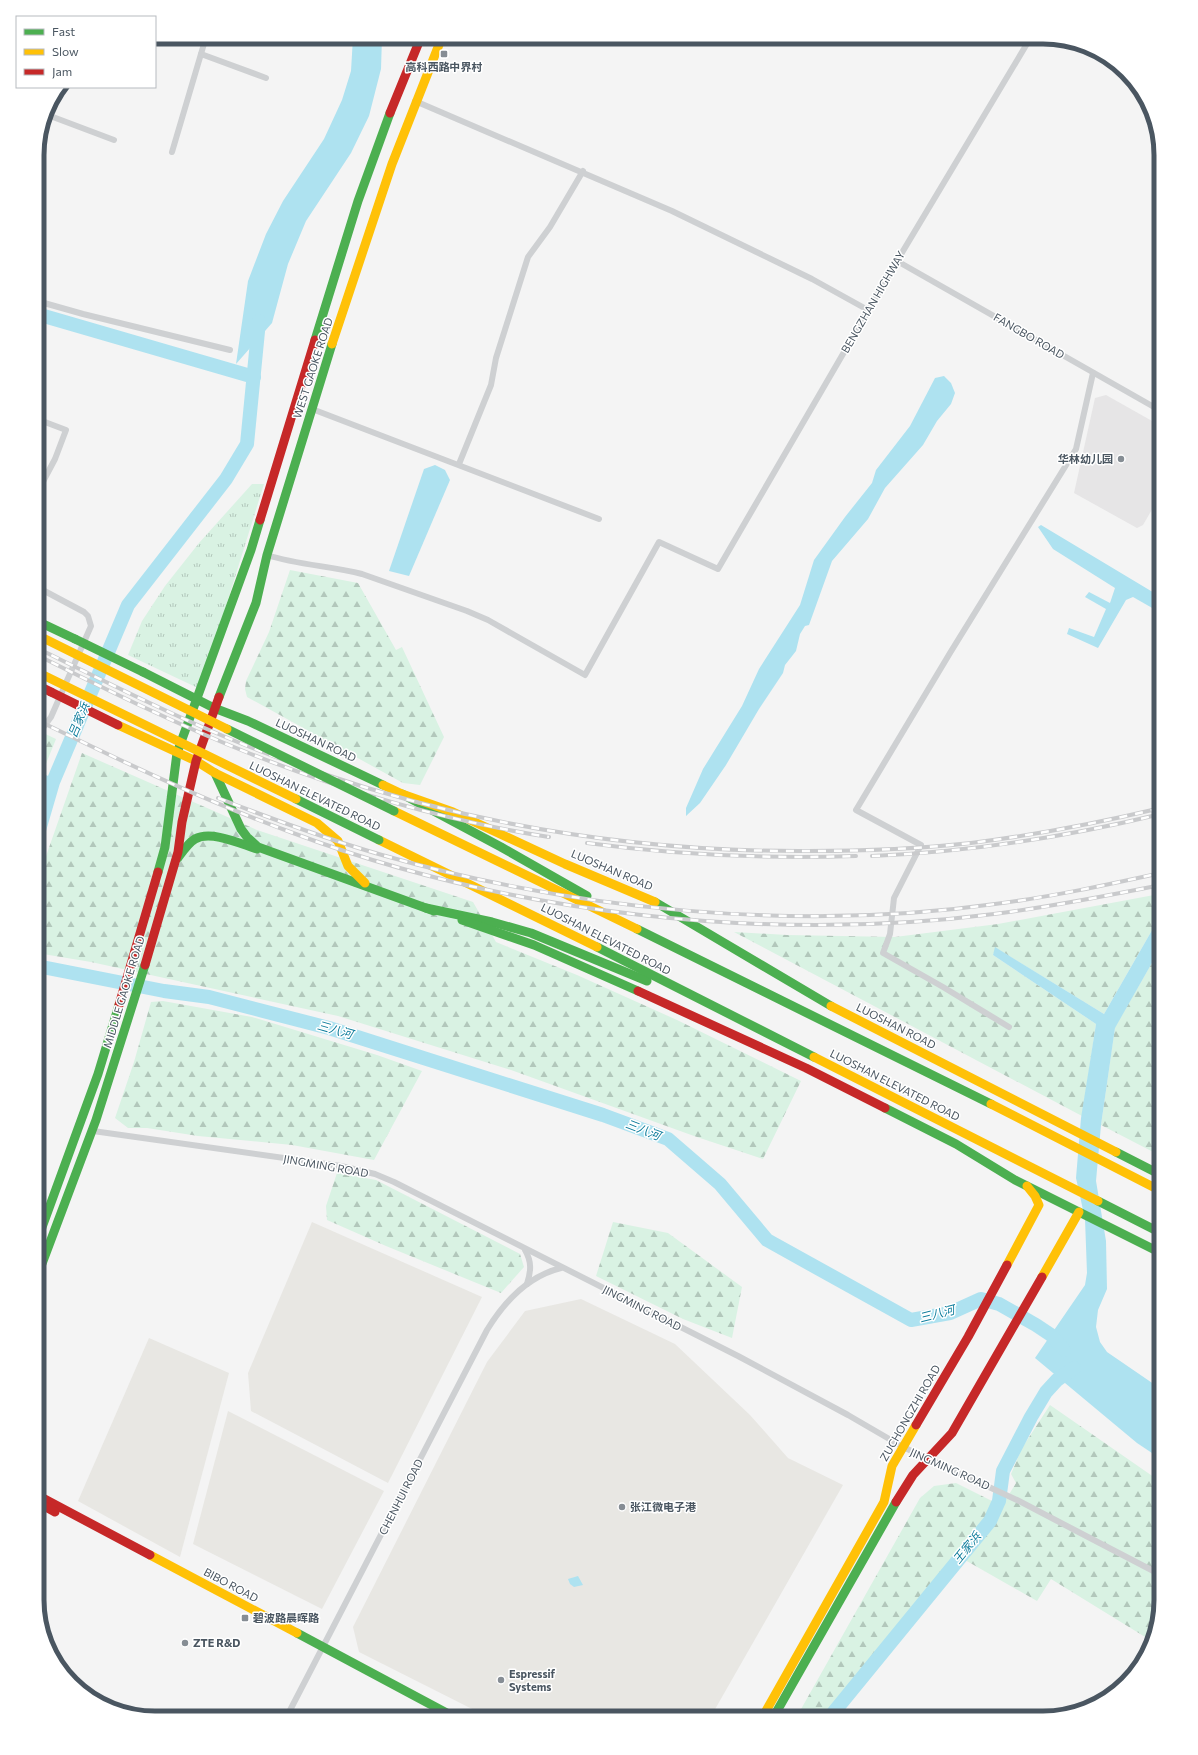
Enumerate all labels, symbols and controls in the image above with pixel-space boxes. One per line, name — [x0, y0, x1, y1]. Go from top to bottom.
legend — [16, 16, 156, 88]
text: Fast — [52, 24, 75, 38]
text: Slow — [52, 44, 79, 58]
marker: 高科西路中界村 — [439, 49, 449, 59]
place label: 高科西路中界村 — [406, 60, 483, 73]
text: Jam — [52, 64, 72, 79]
street label: BENGZHAN HIGHWAY — [838, 249, 907, 355]
street label: FANGBO ROAD — [992, 310, 1067, 361]
street label: WEST GAOKE ROAD — [290, 316, 335, 420]
place label: 华林幼儿园 — [1058, 452, 1113, 465]
marker: 华林幼儿园 — [1116, 454, 1126, 464]
water label: 吕家浜 — [65, 699, 92, 739]
street label: LUOSHAN ROAD — [274, 715, 359, 764]
street label: LUOSHAN ELEVATED ROAD — [248, 758, 383, 833]
street label: LUOSHAN ROAD — [569, 846, 655, 893]
street label: LUOSHAN ELEVATED ROAD — [539, 900, 673, 977]
street label: MIDDLE GAOKE ROAD — [100, 934, 147, 1050]
street label: LUOSHAN ROAD — [854, 1000, 938, 1051]
water label: 三八河 — [316, 1017, 356, 1041]
street label: LUOSHAN ELEVATED ROAD — [828, 1046, 962, 1123]
water label: 三八河 — [624, 1116, 665, 1143]
street label: JINGMING ROAD — [282, 1152, 370, 1180]
street label: JINGMING ROAD — [600, 1282, 684, 1334]
water label: 三八河 — [918, 1301, 958, 1324]
street label: ZUCHONGZHI ROAD — [877, 1362, 942, 1463]
street label: JINGMING ROAD — [908, 1445, 992, 1493]
street label: CHENHUI ROAD — [376, 1457, 425, 1537]
place label: 张江微电子港 — [630, 1500, 696, 1513]
marker: 张江微电子港 — [617, 1502, 627, 1512]
water label: 王家浜 — [949, 1528, 984, 1566]
street label: BIBO ROAD — [202, 1565, 261, 1604]
place label: 碧波路晨晖路 — [253, 1611, 320, 1624]
marker: 碧波路晨晖路 — [240, 1613, 250, 1623]
place label: ZTE R&D — [193, 1636, 240, 1649]
marker: ZTE R&D — [180, 1638, 190, 1648]
place label: Espressif Systems — [509, 1667, 556, 1693]
marker: Espressif Systems — [496, 1675, 506, 1685]

